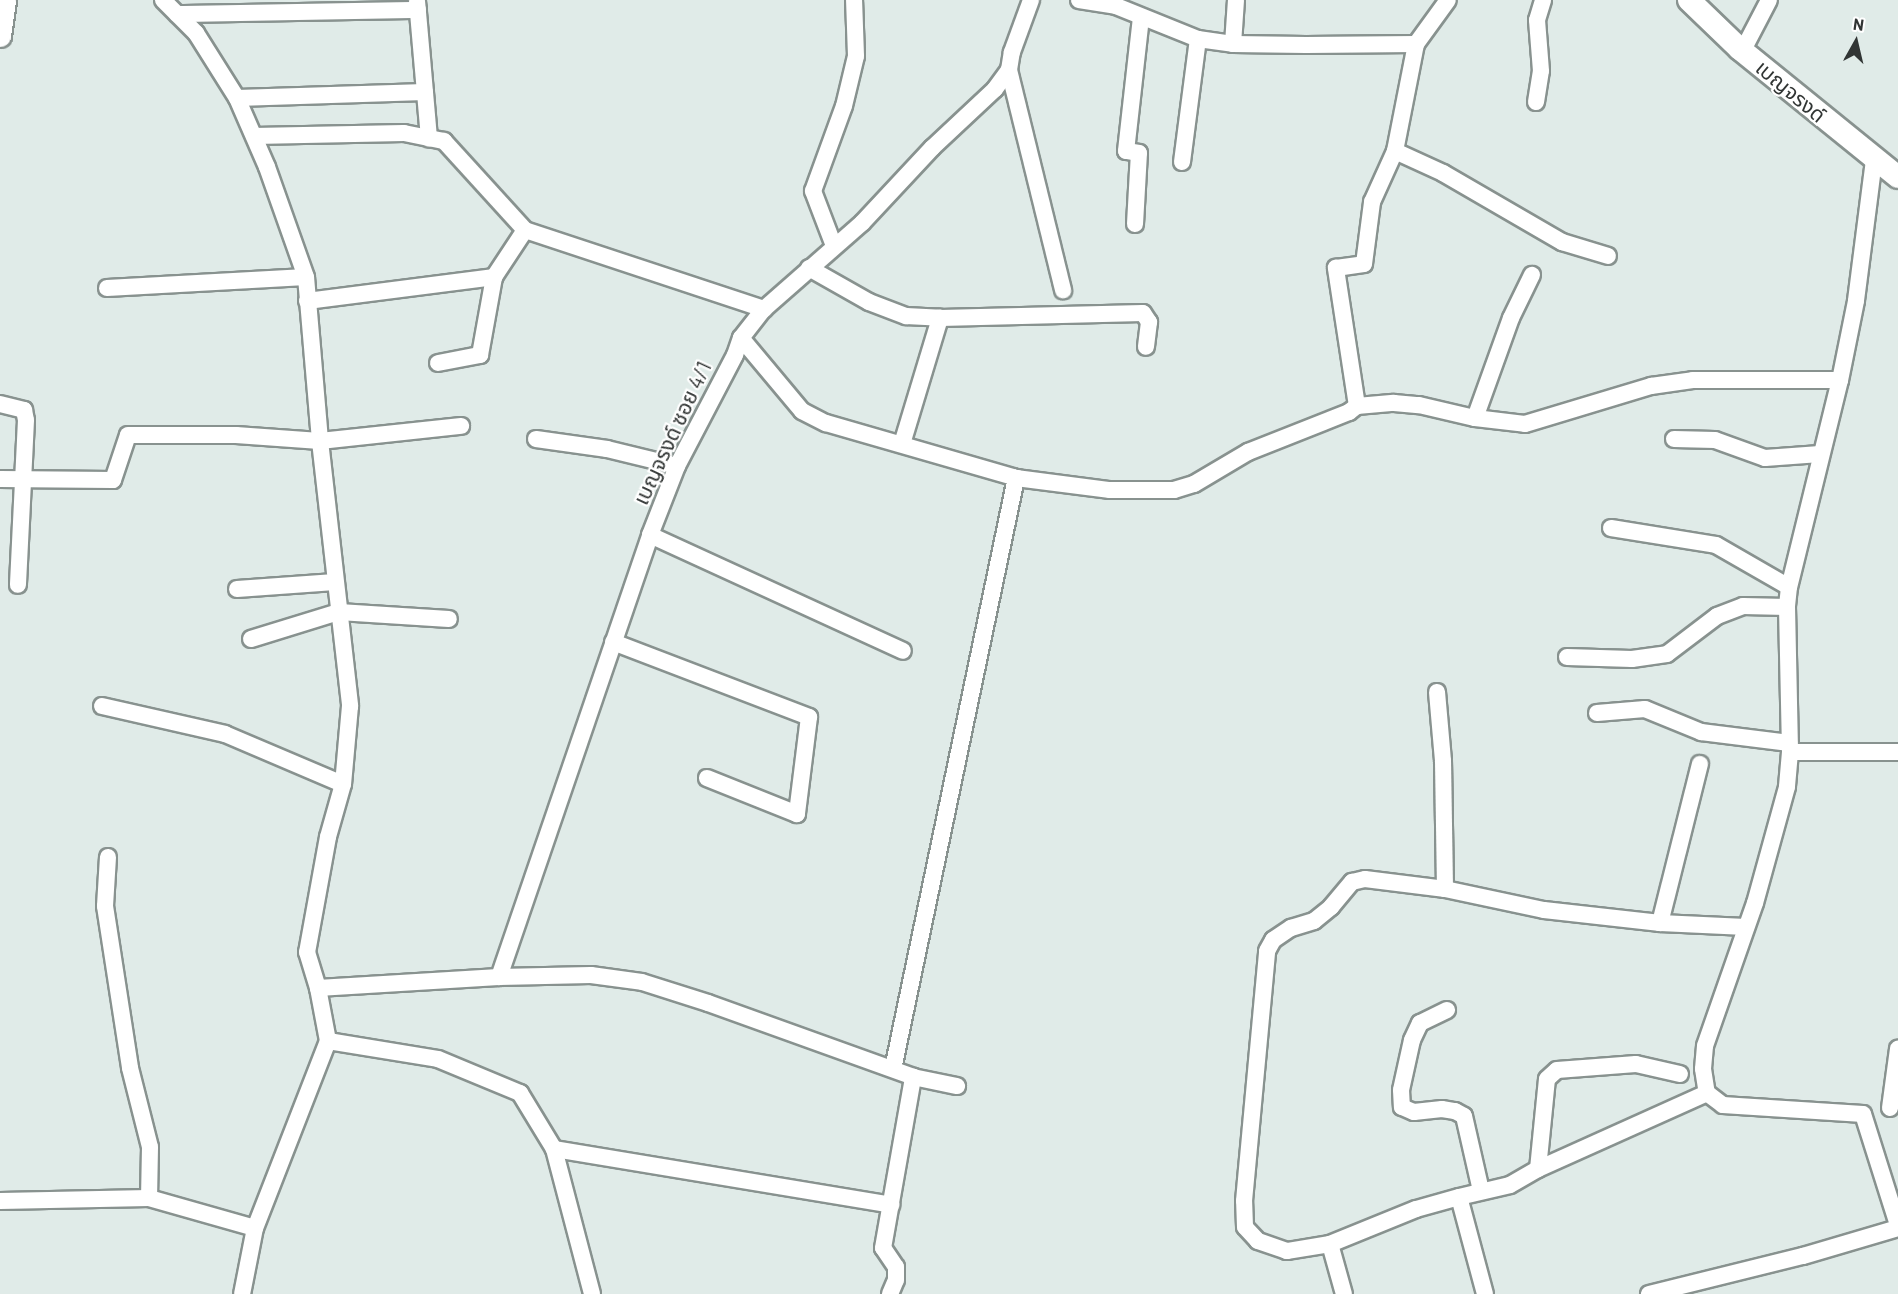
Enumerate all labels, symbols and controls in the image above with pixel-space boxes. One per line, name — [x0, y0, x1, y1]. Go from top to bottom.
north arrow — [1826, 12, 1886, 72]
text: N — [1852, 14, 1865, 34]
street label: เบญจรงด์ — [1751, 55, 1831, 127]
street label: เบญจรงด์ ซอย 4/1 — [628, 357, 716, 509]

